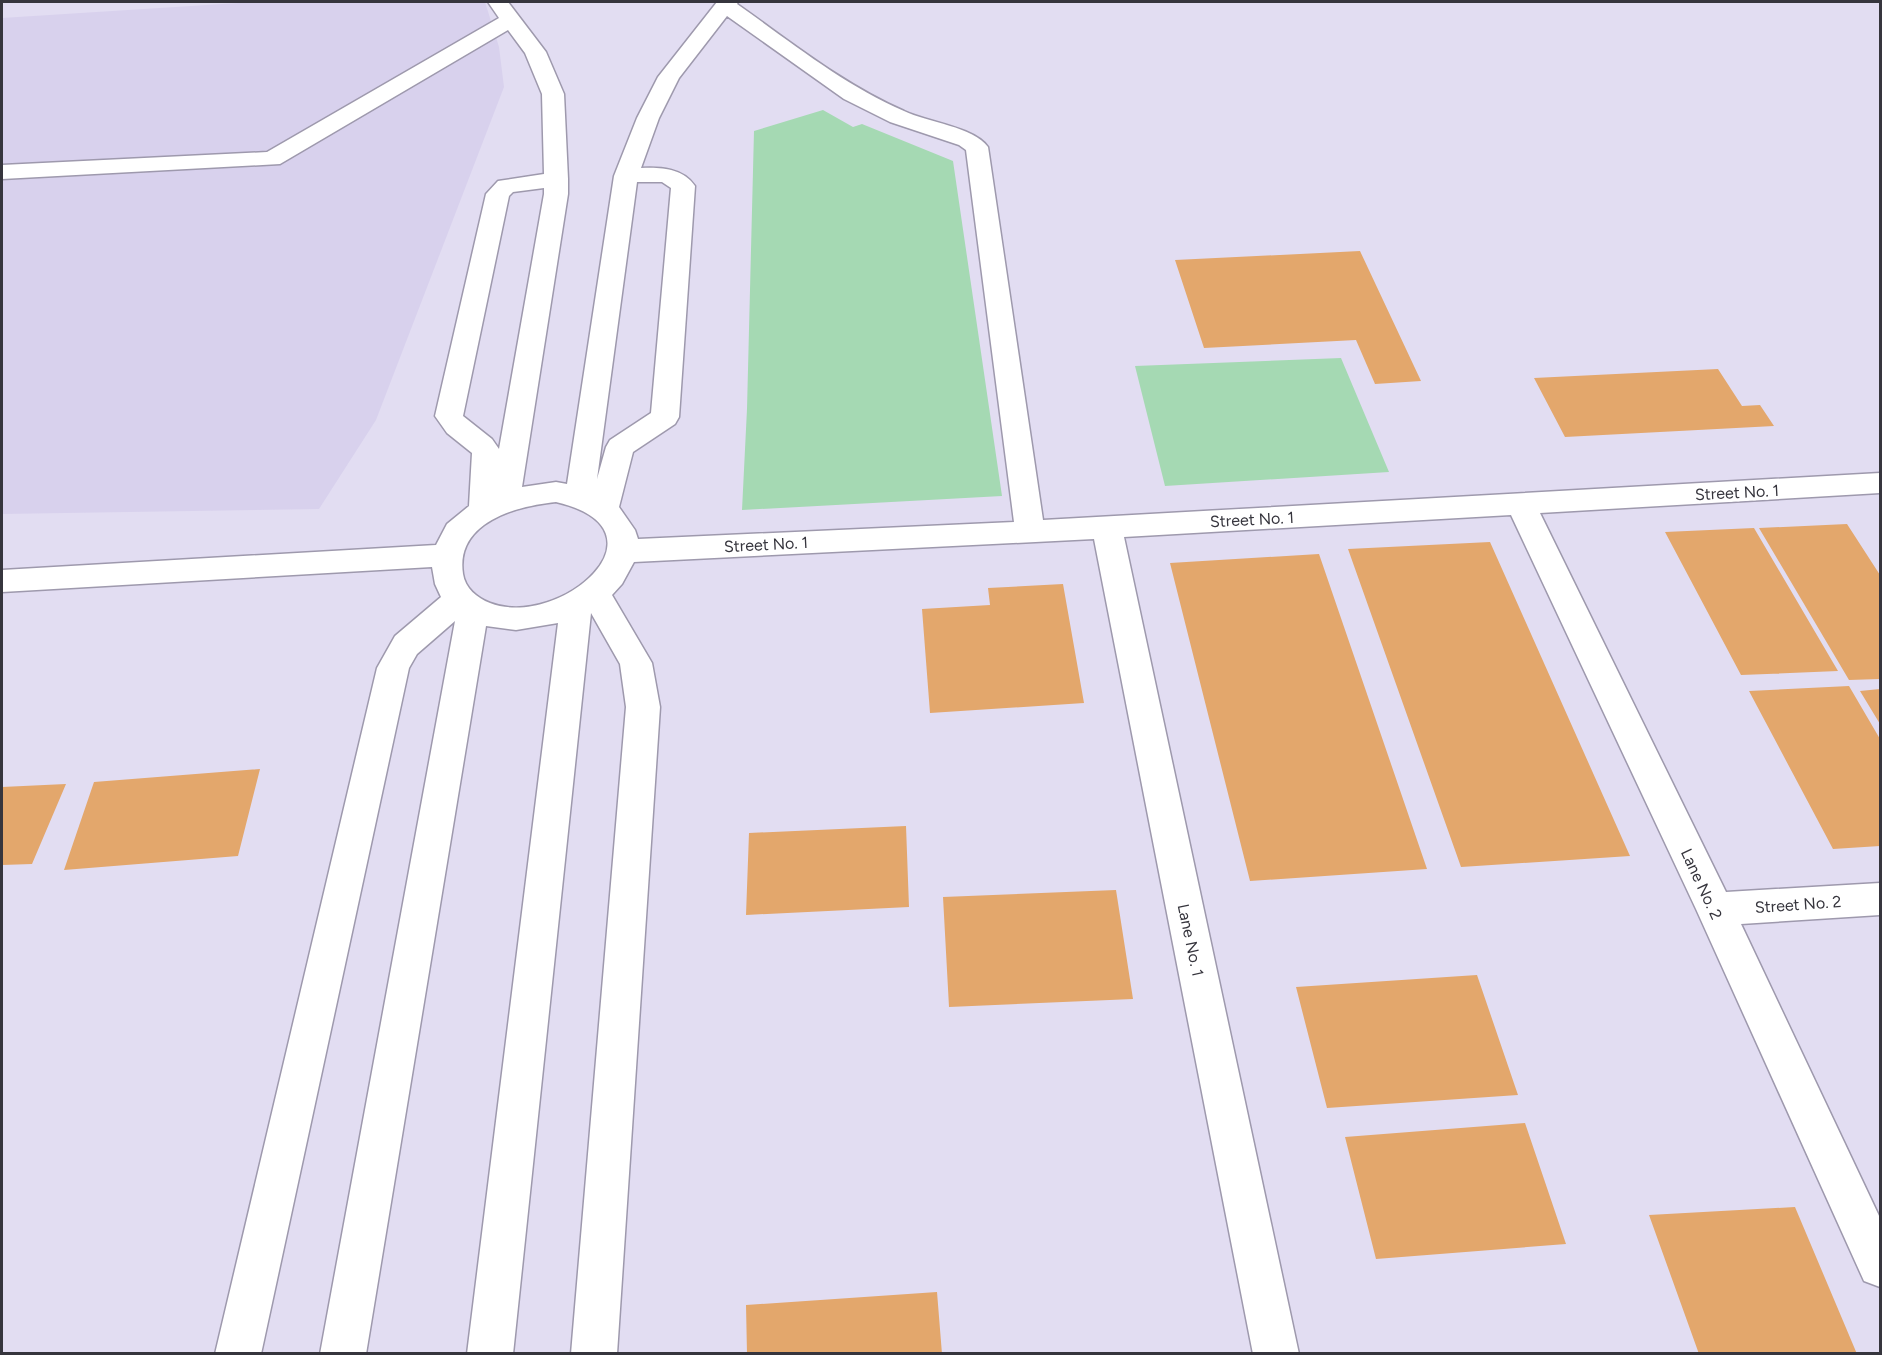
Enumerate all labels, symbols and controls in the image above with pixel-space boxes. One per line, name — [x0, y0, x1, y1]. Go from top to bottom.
street label: Street No. 1 — [1694, 481, 1780, 504]
street label: Street No. 1 — [1209, 508, 1295, 531]
street label: Street No. 1 — [723, 533, 809, 556]
street label: Lane No. 2 — [1677, 846, 1726, 923]
street label: Street No. 2 — [1754, 892, 1842, 917]
street label: Lane No. 1 — [1174, 902, 1207, 978]

